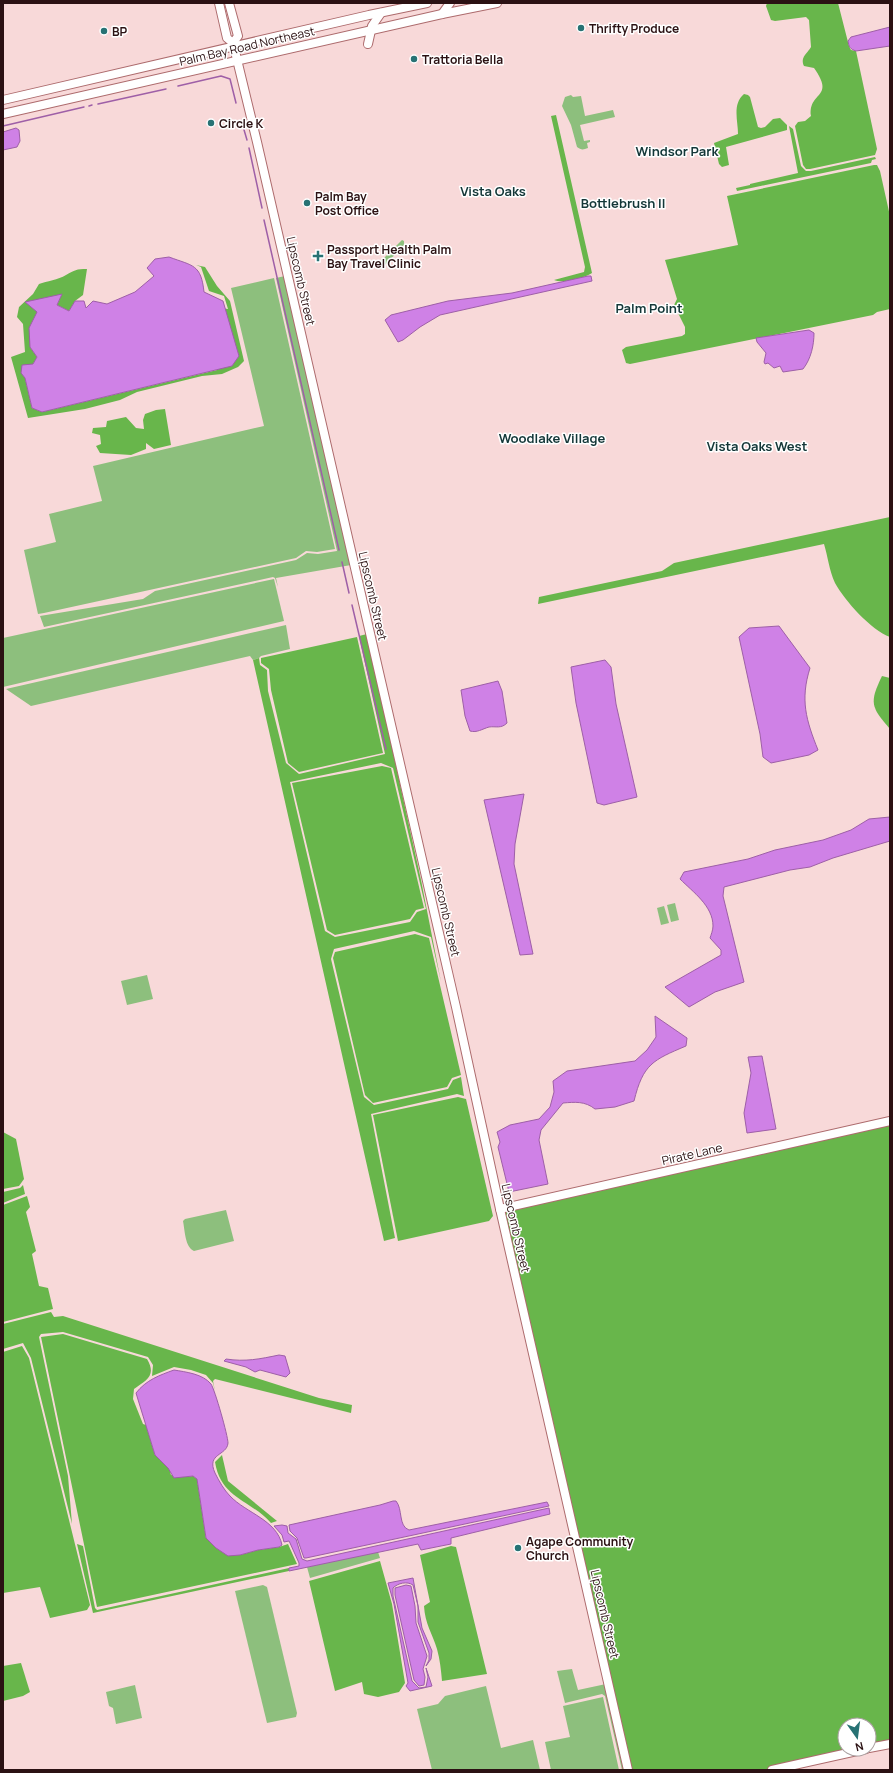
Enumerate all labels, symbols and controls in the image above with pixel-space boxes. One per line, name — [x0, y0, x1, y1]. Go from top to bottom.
place label: Thrifty Produce — [589, 20, 679, 37]
street label: Palm Bay Road Northeast — [178, 22, 317, 70]
place label: BP — [112, 23, 128, 40]
marker: Thrifty Produce — [576, 23, 586, 33]
marker: BP — [99, 26, 109, 36]
place label: Trattoria Bella — [422, 51, 503, 68]
marker: Trattoria Bella — [409, 54, 419, 64]
place label: Circle K — [219, 115, 264, 132]
marker: Circle K — [206, 118, 216, 128]
district label: Windsor Park — [636, 142, 719, 160]
district label: Vista Oaks — [460, 182, 526, 200]
place label: Palm Bay Post Office — [315, 188, 379, 219]
district label: Bottlebrush II — [581, 194, 665, 212]
marker: Palm Bay Post Office — [302, 198, 312, 208]
street label: Lipscomb Street — [283, 235, 320, 327]
place label: Passport Health Palm Bay Travel Clinic — [327, 241, 452, 272]
marker: Passport Health Palm Bay Travel Clinic — [312, 250, 324, 262]
district label: Palm Point — [615, 299, 683, 317]
district label: Woodlake Village — [499, 429, 606, 447]
district label: Vista Oaks West — [707, 437, 808, 455]
street label: Lipscomb Street — [355, 550, 392, 642]
street label: Lipscomb Street — [428, 866, 465, 958]
street label: Pirate Lane — [660, 1139, 724, 1169]
street label: Lipscomb Street — [498, 1182, 535, 1274]
place label: Agape Community Church — [526, 1533, 634, 1564]
marker: Agape Community Church — [513, 1543, 523, 1553]
street label: Lipscomb Street — [587, 1568, 624, 1660]
north arrow — [837, 1717, 877, 1757]
text: N — [854, 1739, 865, 1755]

